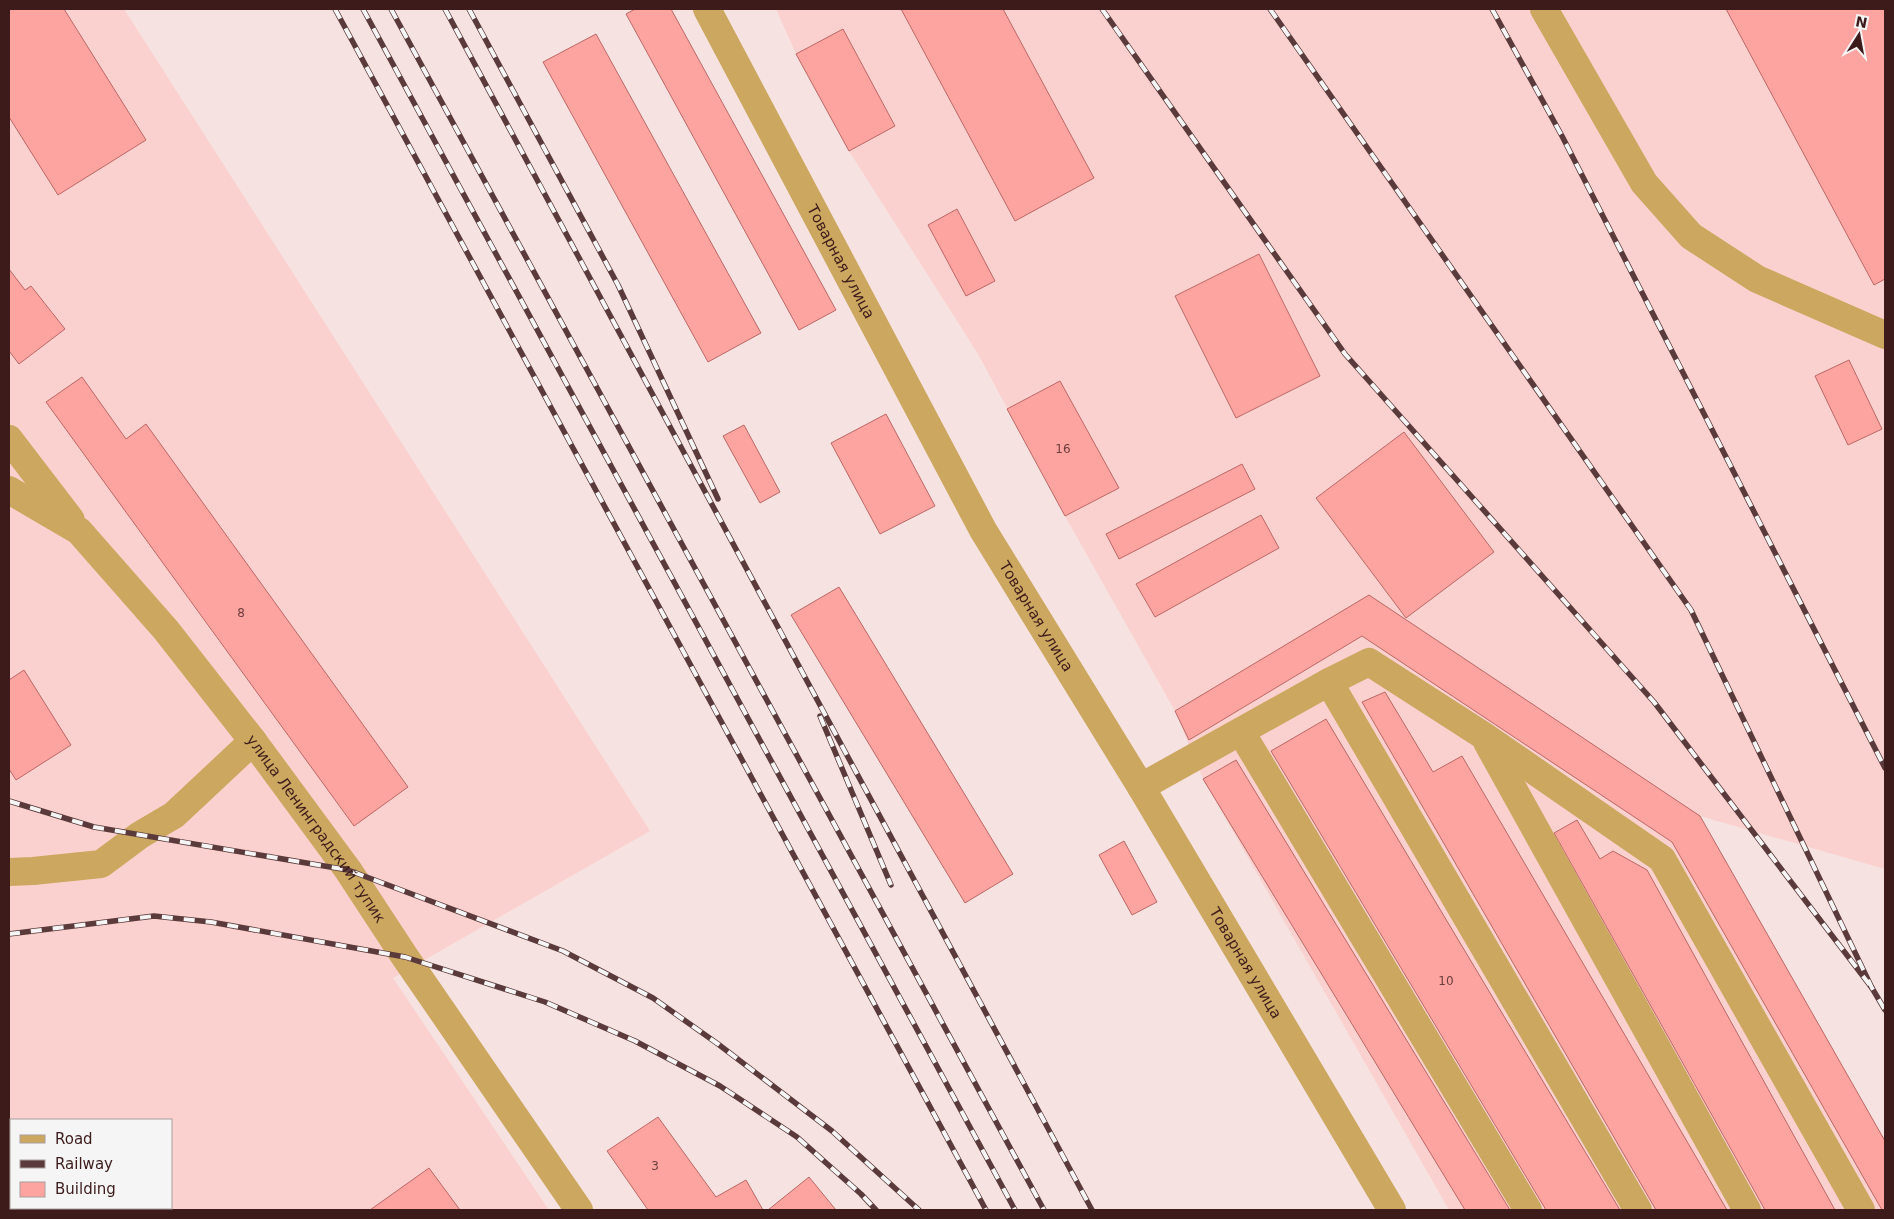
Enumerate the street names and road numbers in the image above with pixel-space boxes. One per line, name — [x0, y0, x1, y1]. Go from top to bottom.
street label: Товарная улица — [803, 201, 878, 322]
street label: Товарная улица — [995, 557, 1077, 675]
street label: улица Ленинградский тупик — [242, 731, 389, 926]
street label: Товарная улица — [1205, 903, 1285, 1022]

